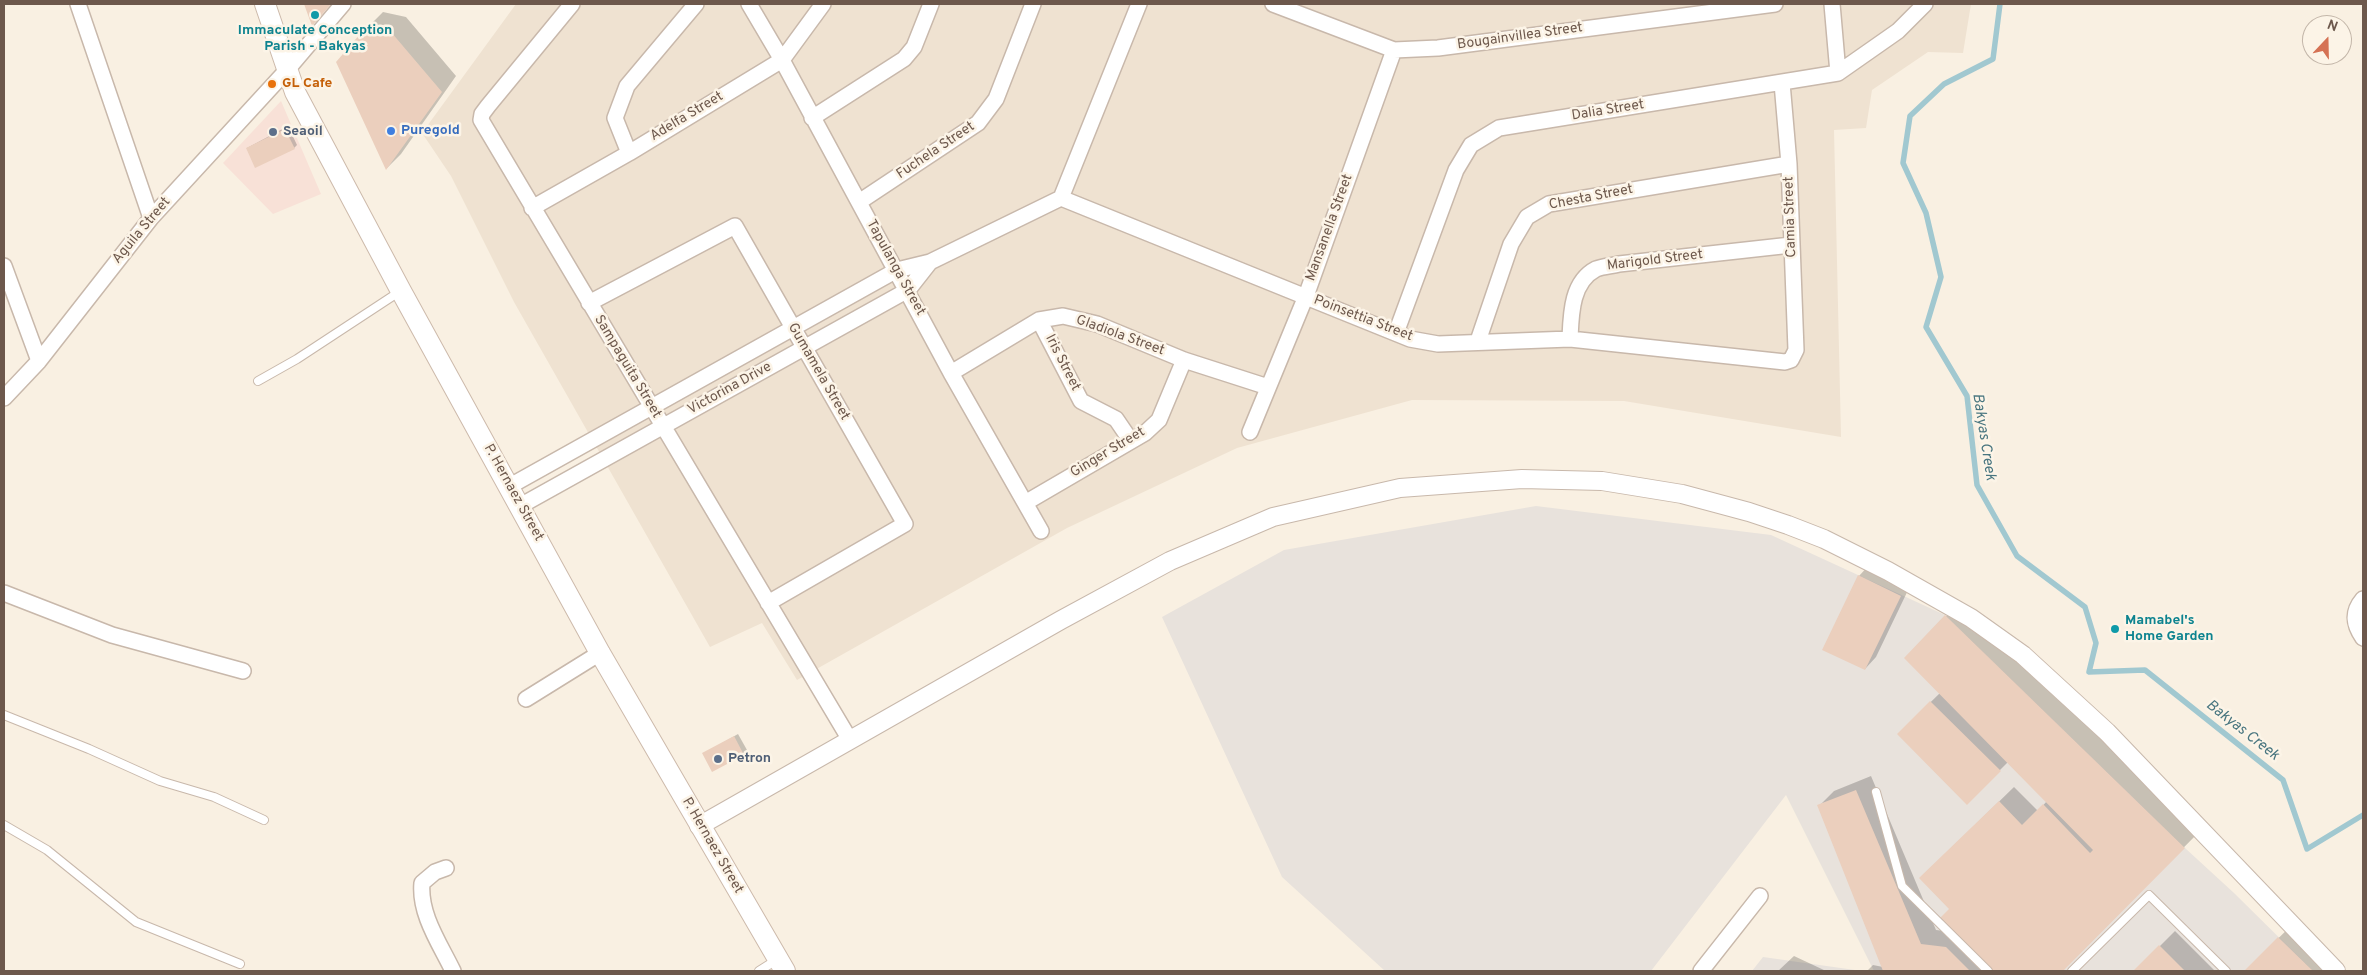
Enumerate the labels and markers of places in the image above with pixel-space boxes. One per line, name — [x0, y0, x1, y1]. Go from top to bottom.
marker: Immaculate Conception Parish - Bakyas — [309, 9, 321, 21]
place label: Immaculate Conception Parish - Bakyas — [238, 23, 392, 56]
place label: GL Cafe — [282, 76, 332, 92]
marker: GL Cafe — [266, 78, 278, 90]
place label: Puregold — [401, 123, 460, 139]
place label: Seaoil — [283, 124, 323, 140]
marker: Puregold — [385, 125, 397, 137]
marker: Seaoil — [267, 126, 279, 138]
place label: Mamabel's Home Garden — [2125, 613, 2214, 646]
marker: Mamabel's Home Garden — [2109, 623, 2121, 635]
place label: Petron — [728, 751, 771, 767]
marker: Petron — [712, 753, 724, 765]

